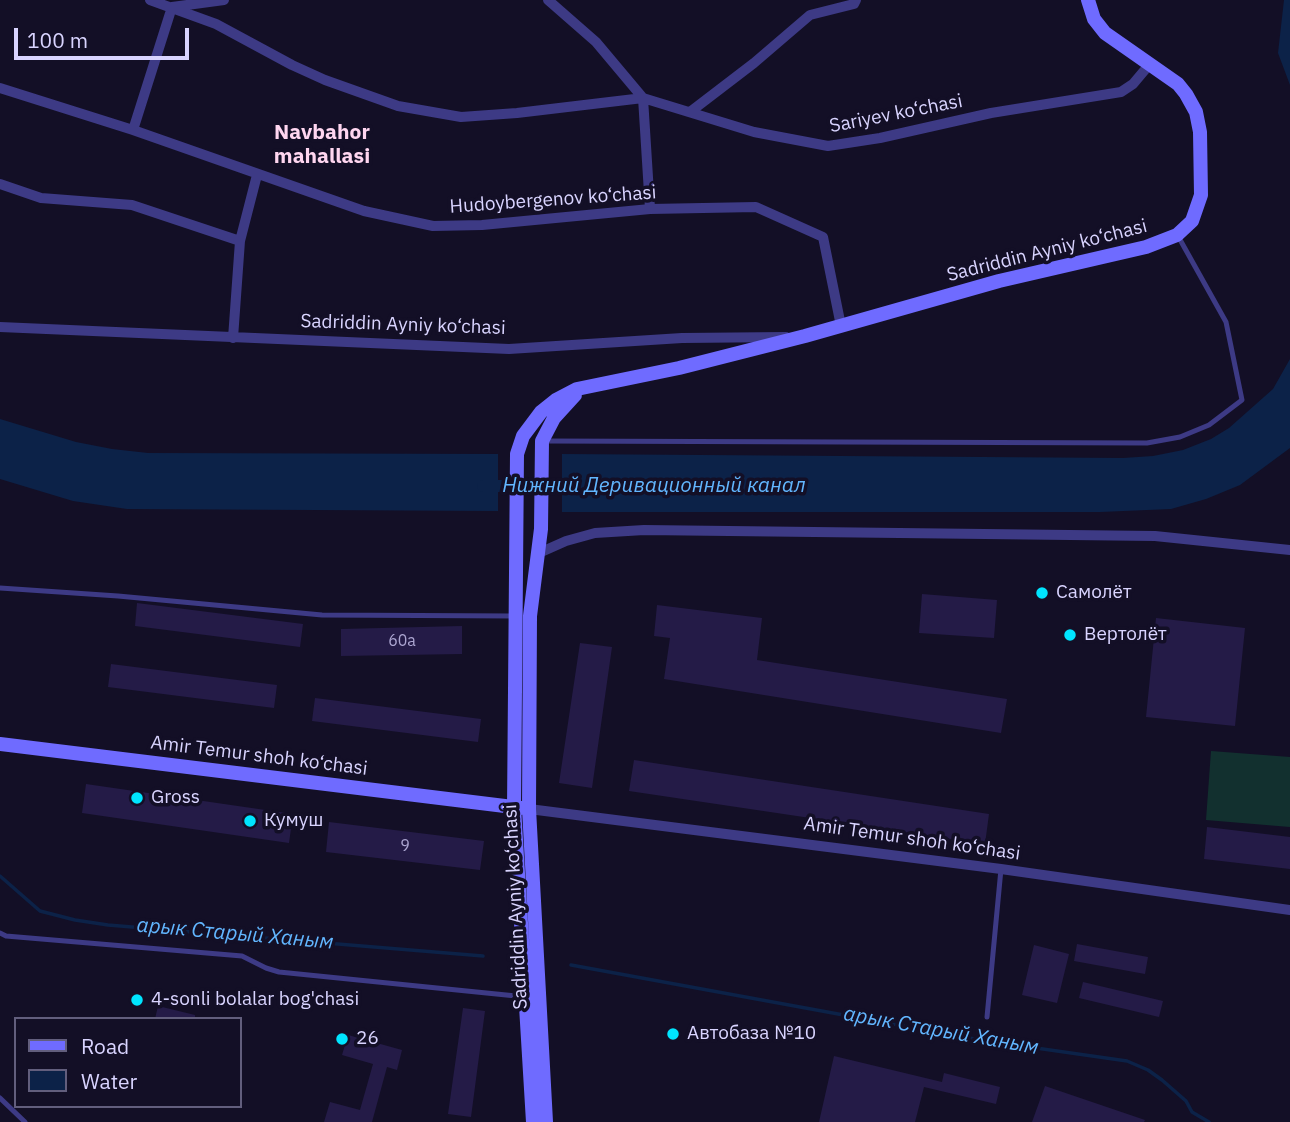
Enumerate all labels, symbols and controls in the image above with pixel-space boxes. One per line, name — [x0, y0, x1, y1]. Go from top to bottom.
scale bar — [18, 14, 192, 58]
text: 100 m — [27, 26, 88, 54]
street label: Sariyev ko‘chasi — [828, 90, 964, 138]
district label: Navbahor mahallasi — [274, 120, 370, 170]
street label: Hudoybergenov ko‘chasi — [449, 181, 657, 219]
street label: Sadriddin Ayniy ko‘chasi — [945, 215, 1149, 287]
street label: Sadriddin Ayniy ko‘chasi — [300, 310, 506, 340]
water label: Нижний Деривационный канал — [502, 473, 806, 499]
place label: Самолёт — [1056, 582, 1132, 604]
marker: Самолёт — [1034, 585, 1050, 601]
place label: Вертолёт — [1084, 624, 1167, 646]
marker: Вертолёт — [1062, 627, 1078, 643]
house number: 60a — [388, 631, 416, 651]
street label: Amir Temur shoh ko‘chasi — [149, 731, 369, 781]
place label: Gross — [151, 787, 200, 809]
marker: Gross — [129, 790, 145, 806]
street label: Sadriddin Ayniy ko‘chasi — [499, 804, 533, 1010]
place label: Кумуш — [264, 810, 323, 832]
marker: Кумуш — [242, 813, 258, 829]
street label: Amir Temur shoh ko‘chasi — [802, 813, 1022, 865]
house number: 9 — [400, 836, 410, 856]
water label: арык Старый Ханым — [135, 913, 335, 955]
place label: 4-sonli bolalar bog'chasi — [151, 989, 359, 1011]
marker: 4-sonli bolalar bog'chasi — [129, 992, 145, 1008]
water label: арык Старый Ханым — [841, 1001, 1041, 1061]
legend — [14, 1017, 242, 1108]
place label: Автобаза №10 — [687, 1023, 816, 1045]
marker: Автобаза №10 — [665, 1026, 681, 1042]
place label: 26 — [356, 1028, 379, 1050]
marker: 26 — [334, 1031, 350, 1047]
text: Road — [81, 1032, 129, 1060]
text: Water — [81, 1067, 137, 1095]

